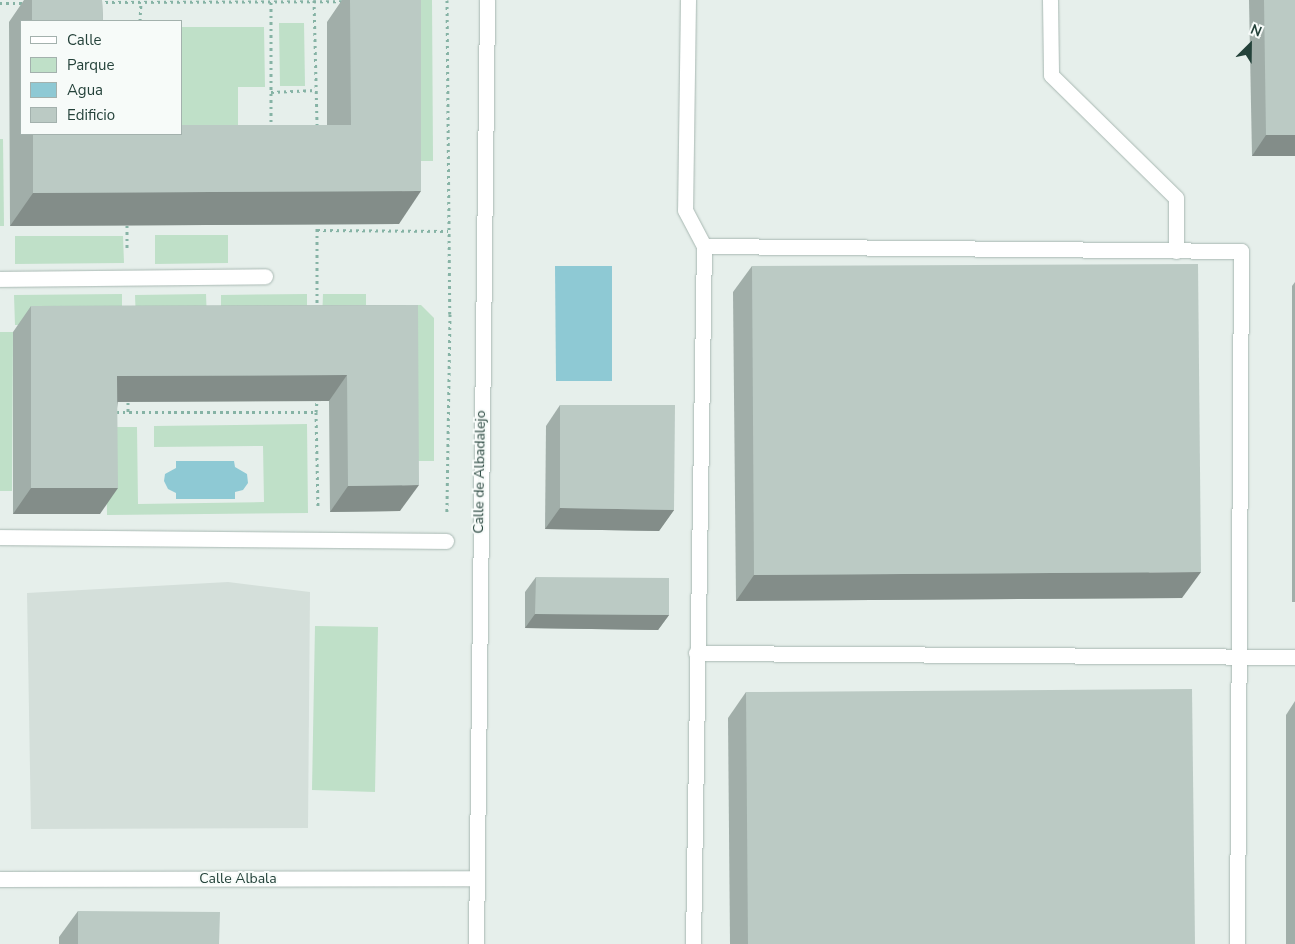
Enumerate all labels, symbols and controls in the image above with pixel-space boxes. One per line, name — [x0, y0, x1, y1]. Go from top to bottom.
legend — [20, 20, 182, 135]
north arrow — [1225, 20, 1275, 70]
text: N — [1248, 20, 1265, 42]
text: Calle — [67, 30, 102, 50]
text: Parque — [67, 55, 115, 75]
text: Agua — [67, 80, 103, 100]
text: Edificio — [67, 105, 115, 125]
street label: Calle de Albadalejo — [471, 410, 489, 534]
street label: Calle Albala — [199, 871, 277, 887]

